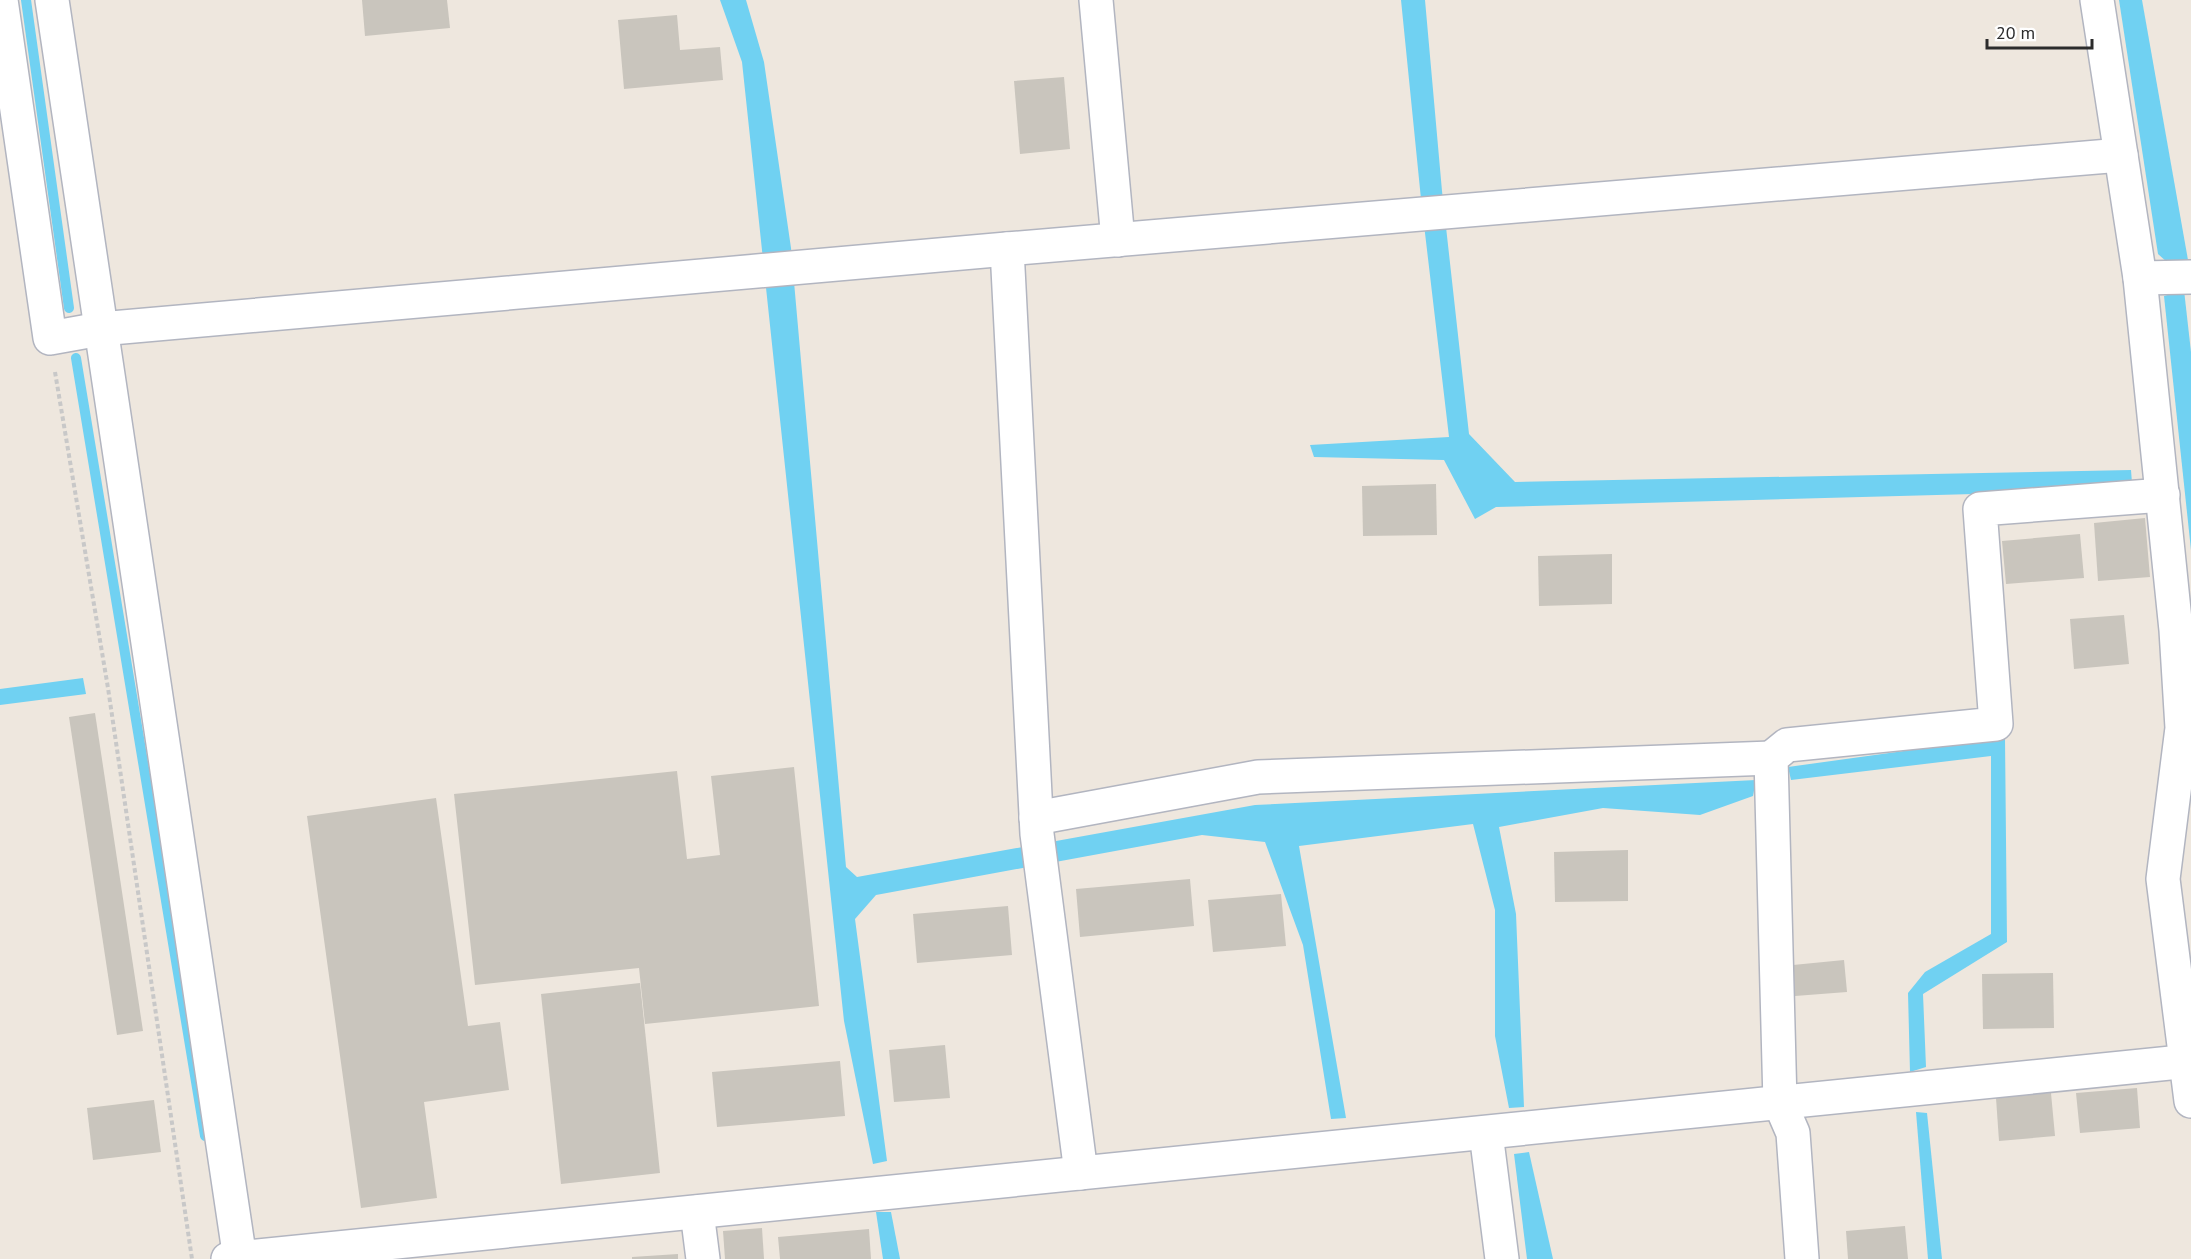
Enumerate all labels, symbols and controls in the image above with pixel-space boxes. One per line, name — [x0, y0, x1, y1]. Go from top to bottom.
scale bar — [1987, 12, 2092, 50]
text: 20 m — [1996, 21, 2035, 44]

